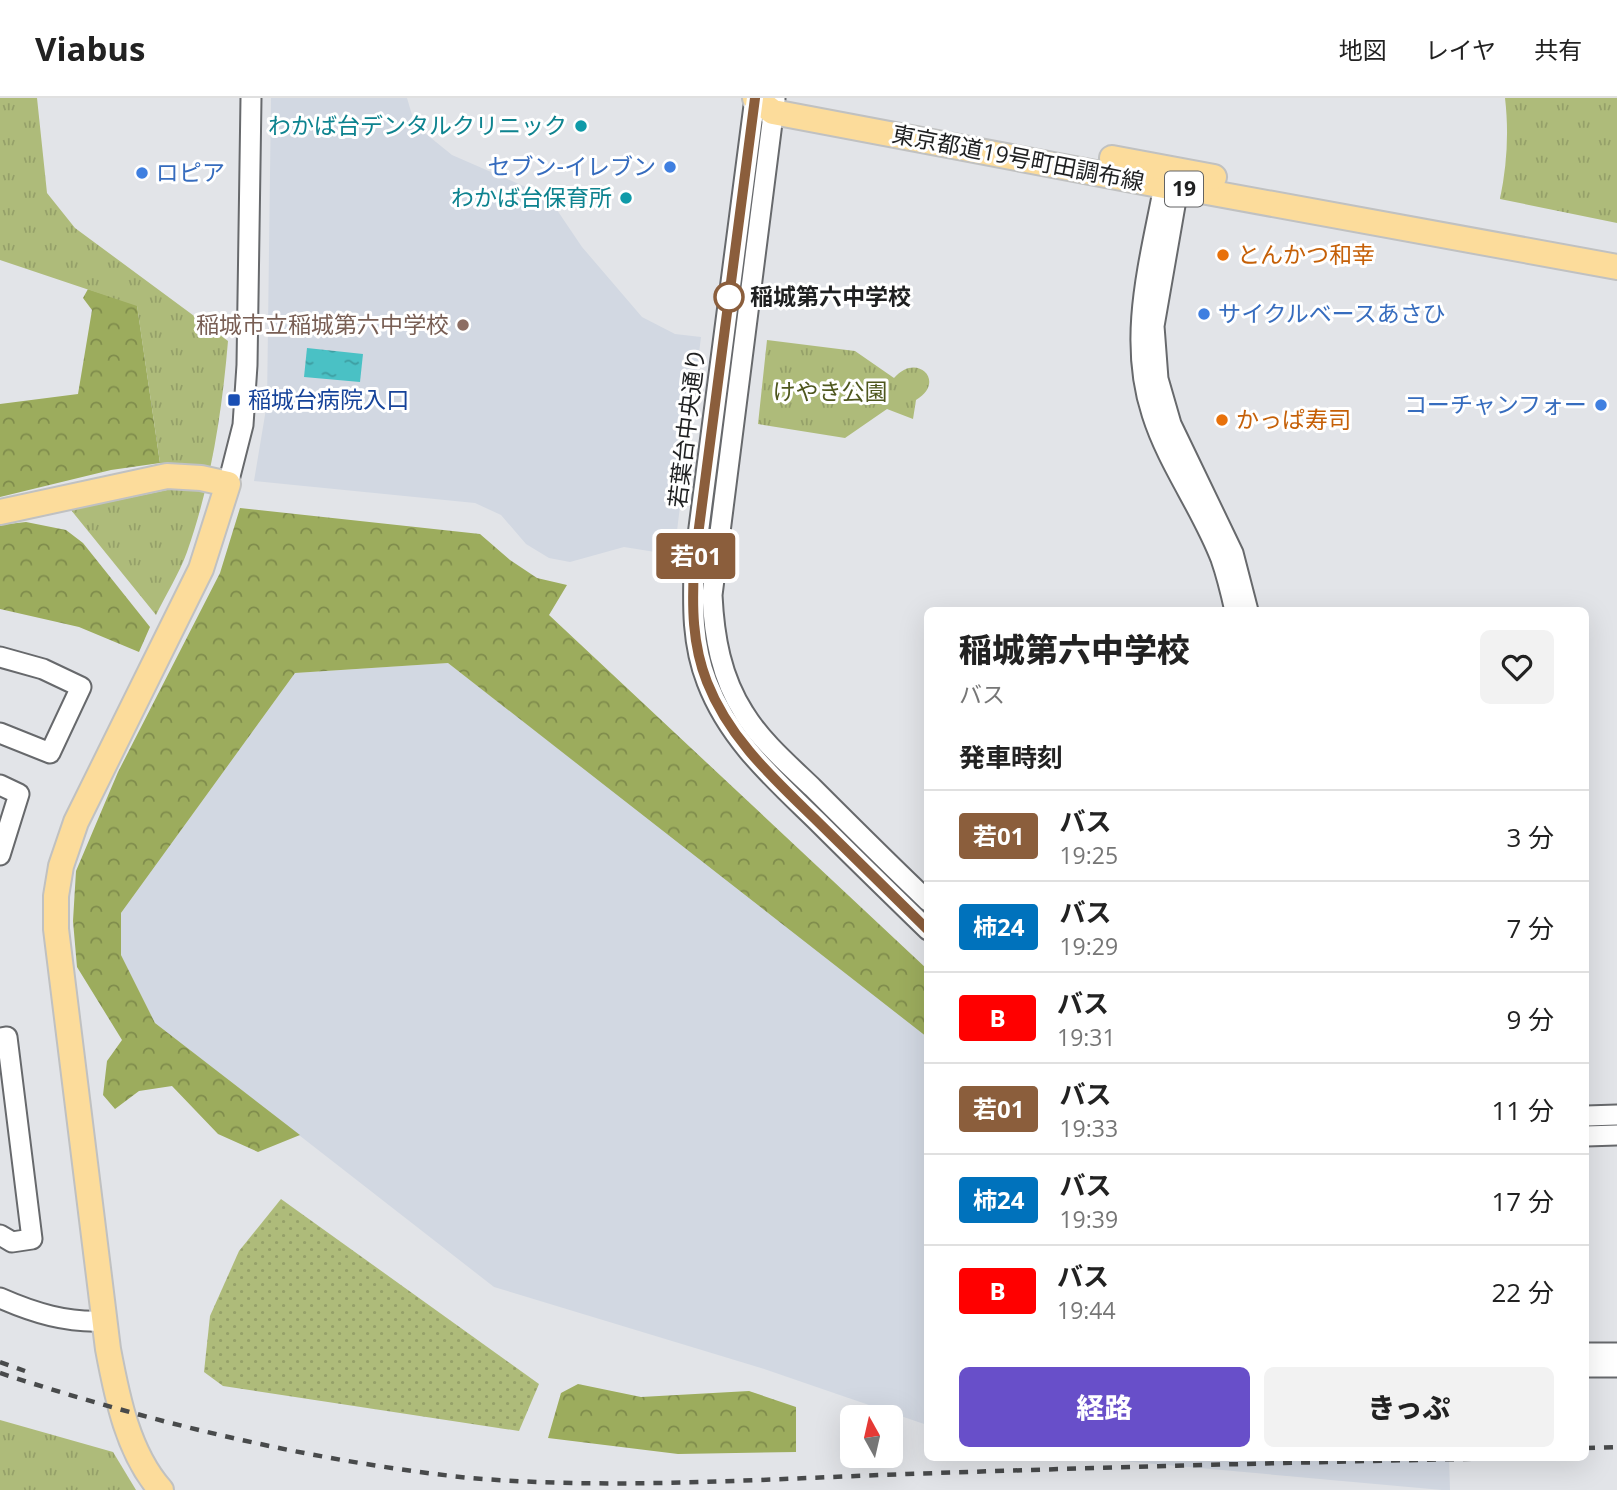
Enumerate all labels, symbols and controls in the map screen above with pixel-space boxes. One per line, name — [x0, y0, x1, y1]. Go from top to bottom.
text: Viabus — [35, 26, 145, 71]
text: 地図 — [1339, 33, 1387, 66]
text: レイヤ — [1425, 33, 1496, 66]
text: 共有 — [1534, 33, 1582, 66]
place label: わかば台デンタルクリニック — [268, 109, 567, 141]
street label: 東京都道19号町田調布線 — [889, 117, 1147, 197]
marker: わかば台デンタルクリニック — [573, 118, 589, 134]
place label: セブン-イレブン — [488, 150, 656, 182]
place label: ロピア — [156, 156, 225, 188]
marker: セブン-イレブン — [662, 159, 678, 175]
marker: ロピア — [134, 165, 150, 181]
road number: 19 — [1165, 172, 1203, 206]
place label: わかば台保育所 — [451, 181, 612, 213]
marker: わかば台保育所 — [618, 190, 634, 206]
place label: とんかつ和幸 — [1237, 238, 1375, 270]
marker: とんかつ和幸 — [1215, 247, 1231, 263]
place label: 稲城第六中学校 — [750, 280, 911, 312]
marker: 稲城第六中学校 — [714, 282, 744, 312]
place label: サイクルベースあさひ — [1218, 297, 1446, 329]
marker: サイクルベースあさひ — [1196, 306, 1212, 322]
place label: 稲城市立稲城第六中学校 — [196, 308, 449, 340]
marker: 稲城市立稲城第六中学校 — [455, 317, 471, 333]
street label: 若葉台中央通り — [660, 346, 712, 510]
park label: けやき公園 — [773, 375, 888, 407]
place label: 稲城台病院入口 — [248, 383, 409, 415]
place label: コーチャンフォー — [1404, 388, 1587, 420]
marker: 稲城台病院入口 — [226, 392, 242, 408]
marker: コーチャンフォー — [1593, 397, 1609, 413]
place label: かっぱ寿司 — [1236, 403, 1351, 435]
marker: かっぱ寿司 — [1214, 412, 1230, 428]
line badge: 若01 — [656, 533, 736, 579]
text: 若01 — [670, 539, 722, 572]
text: 稲城第六中学校 — [959, 627, 1190, 672]
button: heart — [1480, 630, 1554, 704]
text: バス — [959, 678, 1005, 710]
text: 発車時刻 — [959, 739, 1063, 775]
text: バス — [1059, 803, 1111, 839]
text: 若01 — [973, 819, 1024, 852]
text: 3 分 — [1506, 819, 1554, 855]
text: 19:25 — [1059, 839, 1118, 871]
text: バス — [1059, 894, 1111, 930]
text: 柿24 — [973, 910, 1024, 943]
text: 7 分 — [1506, 910, 1554, 946]
text: 19:29 — [1059, 930, 1118, 962]
text: バス — [1057, 985, 1109, 1021]
text: B — [989, 1001, 1006, 1034]
text: 9 分 — [1506, 1001, 1554, 1037]
text: 19:31 — [1057, 1021, 1116, 1053]
text: バス — [1059, 1076, 1111, 1112]
text: 若01 — [973, 1092, 1024, 1125]
text: 11 分 — [1492, 1092, 1554, 1128]
text: 19:33 — [1059, 1112, 1118, 1144]
text: バス — [1059, 1167, 1111, 1203]
text: 柿24 — [973, 1183, 1024, 1216]
text: 17 分 — [1492, 1183, 1554, 1219]
text: 19:39 — [1059, 1203, 1118, 1235]
text: バス — [1057, 1258, 1109, 1294]
text: B — [989, 1274, 1006, 1307]
text: 22 分 — [1492, 1274, 1554, 1310]
text: 19:44 — [1057, 1294, 1116, 1326]
button: 経路 — [959, 1367, 1250, 1447]
button: きっぷ — [1264, 1367, 1554, 1447]
north arrow — [840, 1405, 903, 1468]
map controls — [840, 1405, 903, 1468]

